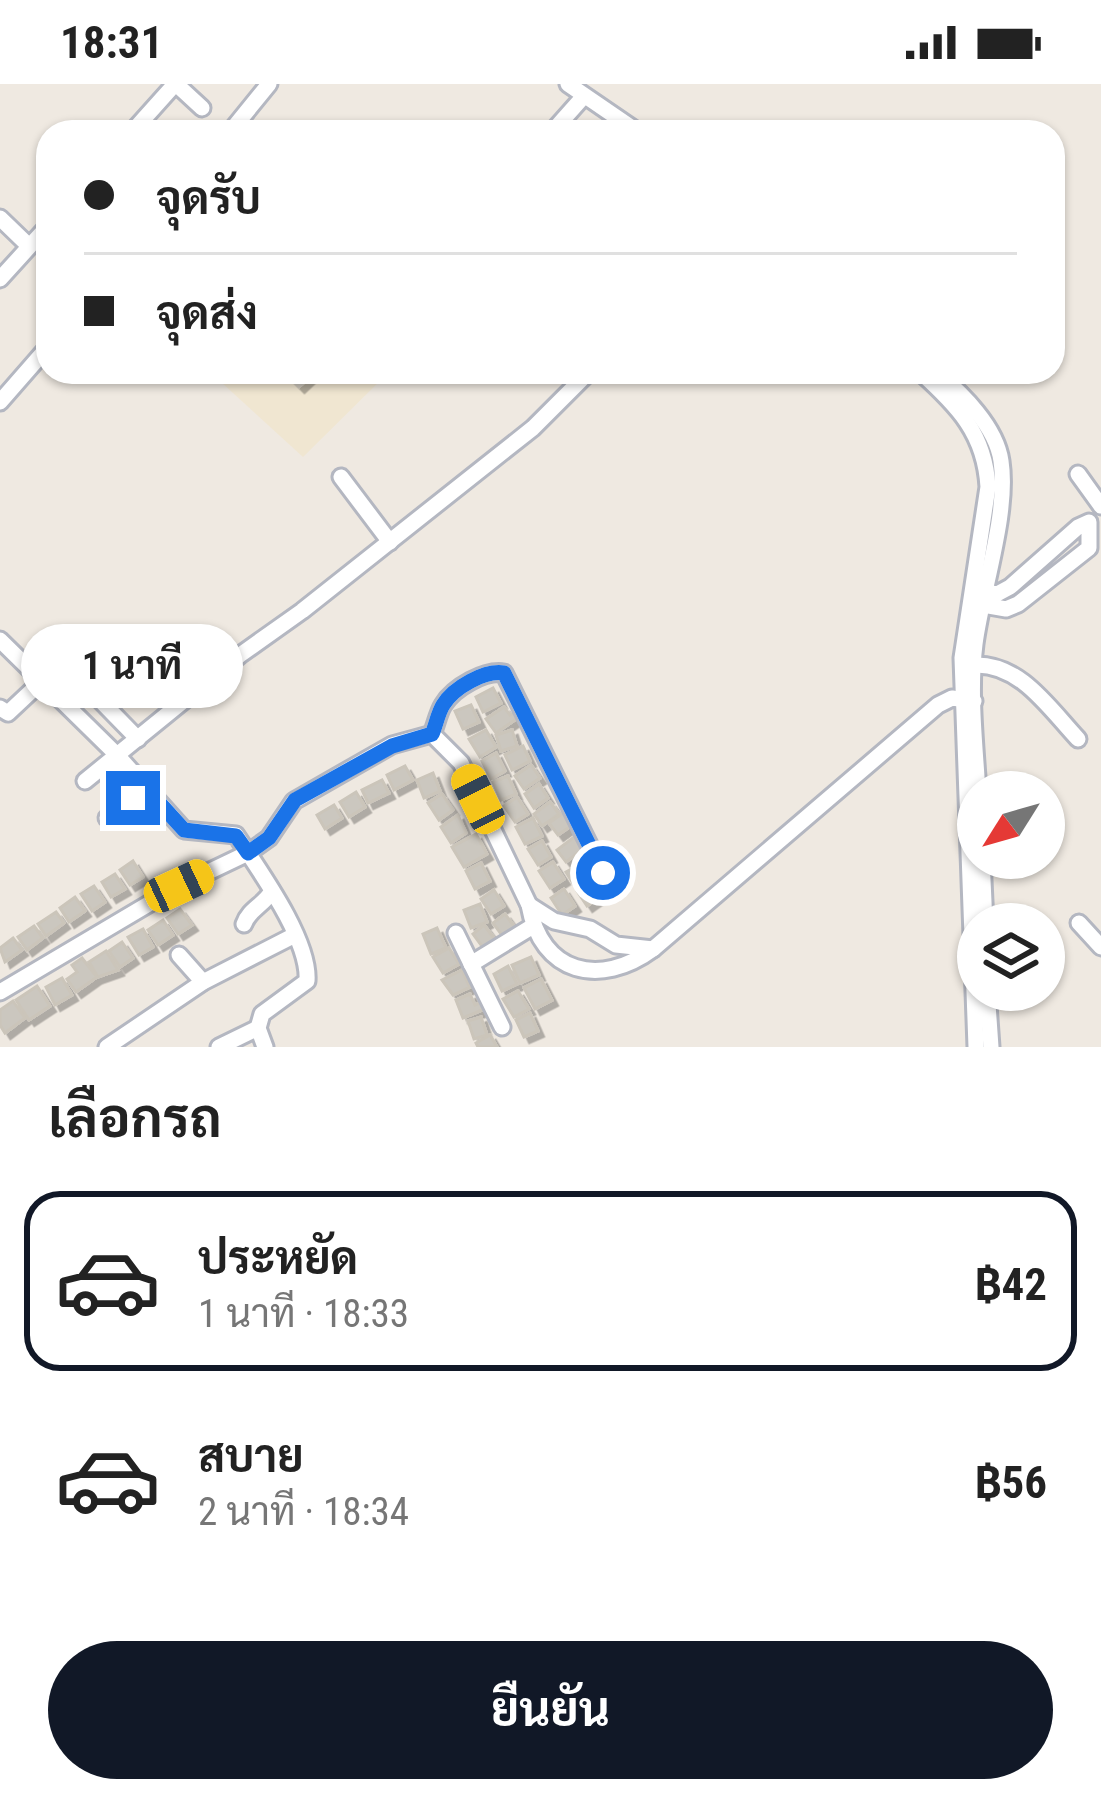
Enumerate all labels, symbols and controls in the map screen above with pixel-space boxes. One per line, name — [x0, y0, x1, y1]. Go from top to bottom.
text: 18:31 — [60, 16, 163, 69]
text: จุดรับ — [156, 172, 261, 225]
text: จุดส่ง — [156, 287, 258, 340]
callout: 1 นาที — [22, 624, 244, 708]
text: 1 นาที — [82, 643, 182, 689]
car — [446, 759, 510, 839]
route end — [106, 771, 160, 825]
north arrow — [957, 771, 1065, 879]
map controls — [957, 771, 1065, 1011]
route start — [576, 846, 630, 900]
car — [139, 854, 219, 918]
button: layers — [957, 903, 1065, 1011]
text: เลือกรถ — [48, 1087, 222, 1150]
icon: car — [54, 1227, 162, 1335]
text: ประหยัด — [198, 1232, 358, 1285]
text: ฿42 — [974, 1258, 1047, 1311]
text: 1 นาที · 18:33 — [198, 1291, 409, 1337]
icon: car — [54, 1425, 162, 1533]
text: สบาย — [198, 1430, 304, 1483]
text: ฿56 — [974, 1456, 1047, 1509]
text: 2 นาที · 18:34 — [198, 1489, 409, 1535]
button: ยืนยัน — [48, 1641, 1053, 1779]

